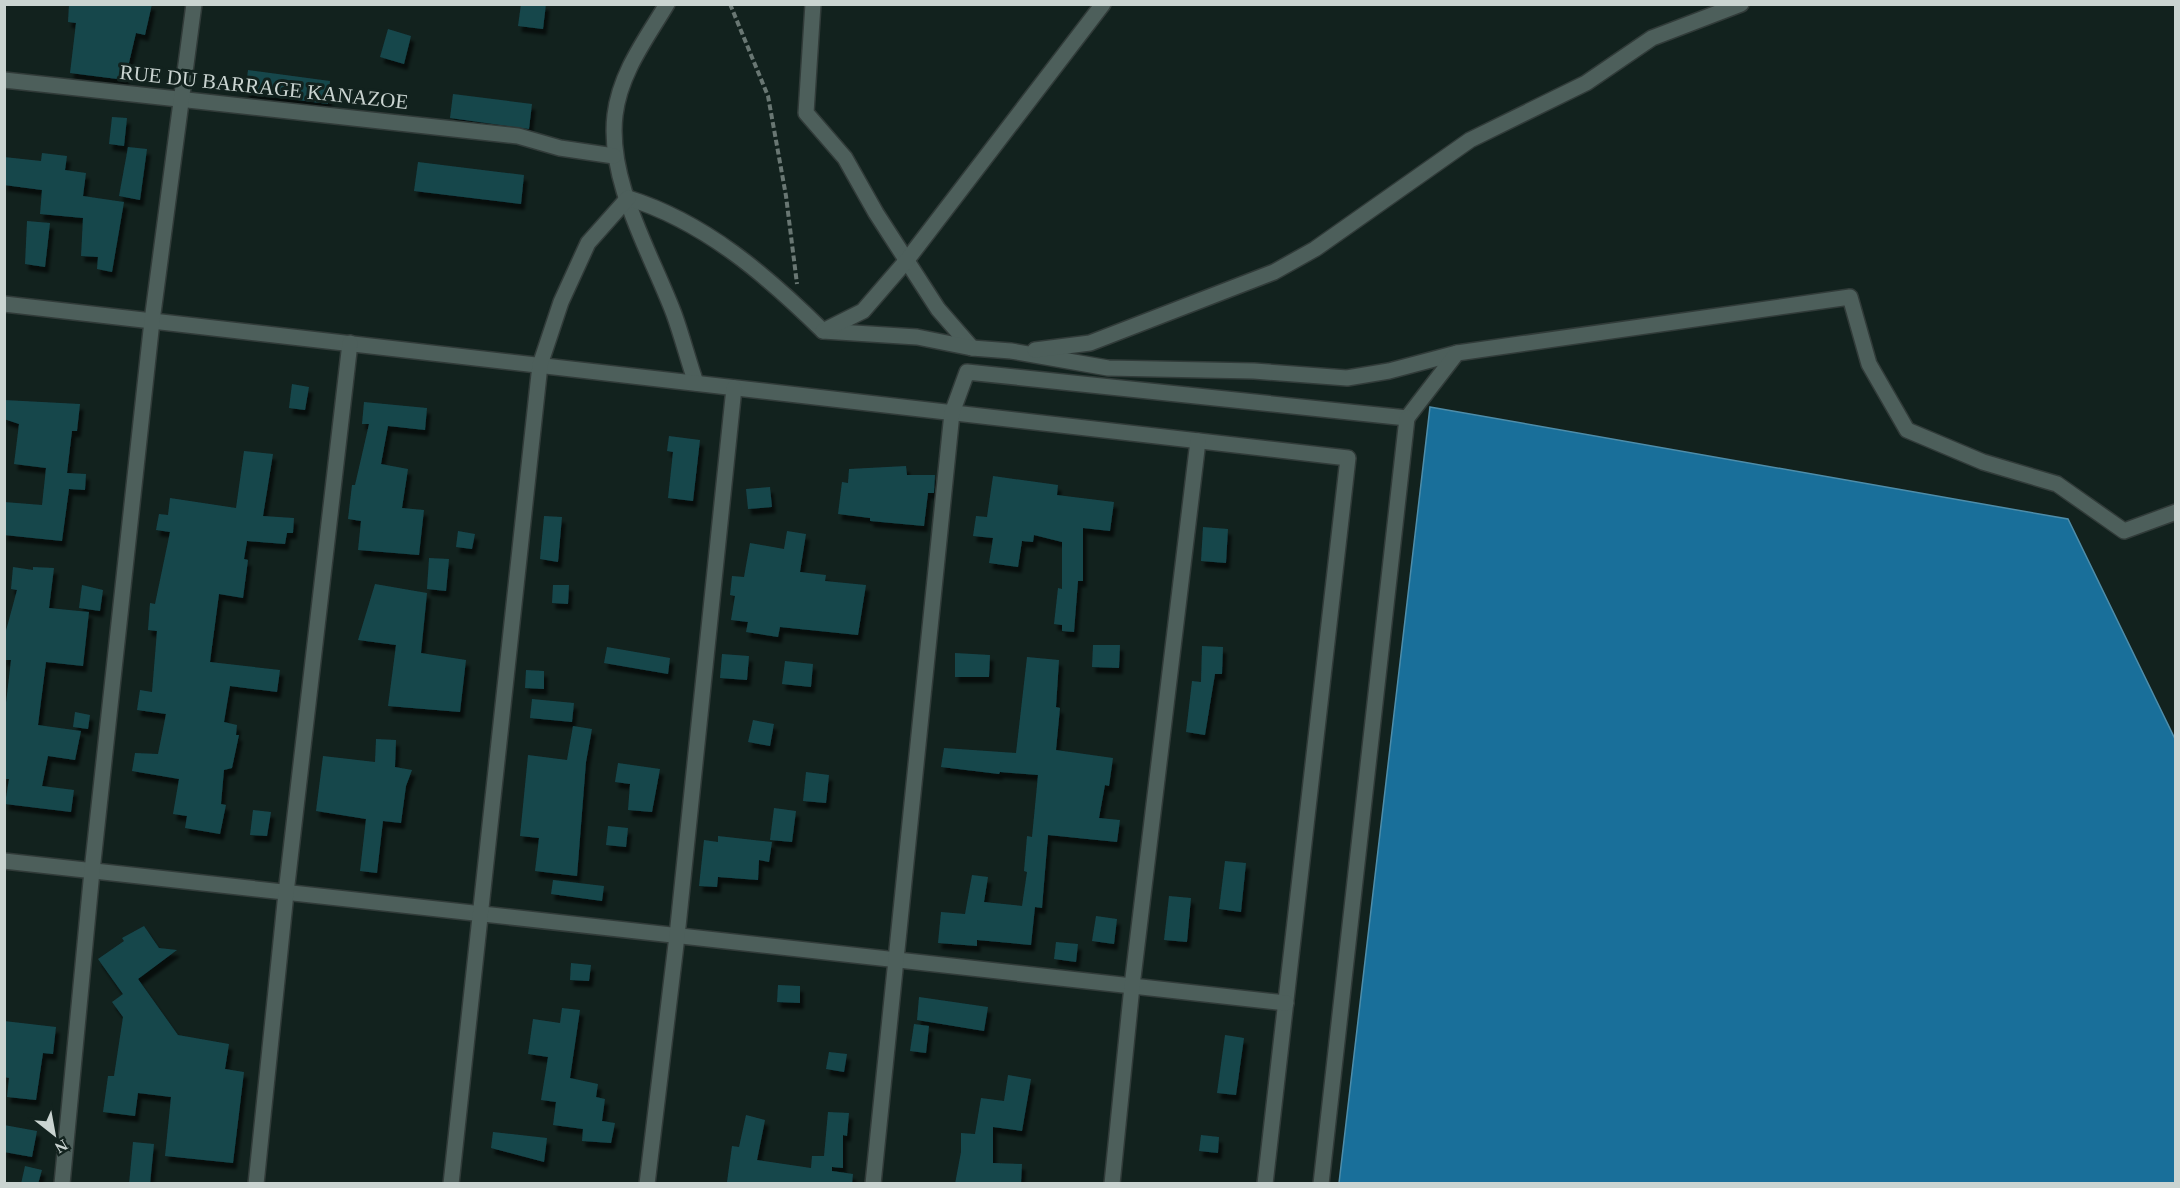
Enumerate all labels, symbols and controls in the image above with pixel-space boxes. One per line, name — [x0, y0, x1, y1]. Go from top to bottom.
street label: RUE DU BARRAGE KANAZOE — [119, 60, 409, 114]
north arrow — [24, 1104, 84, 1164]
text: N — [52, 1136, 71, 1157]

